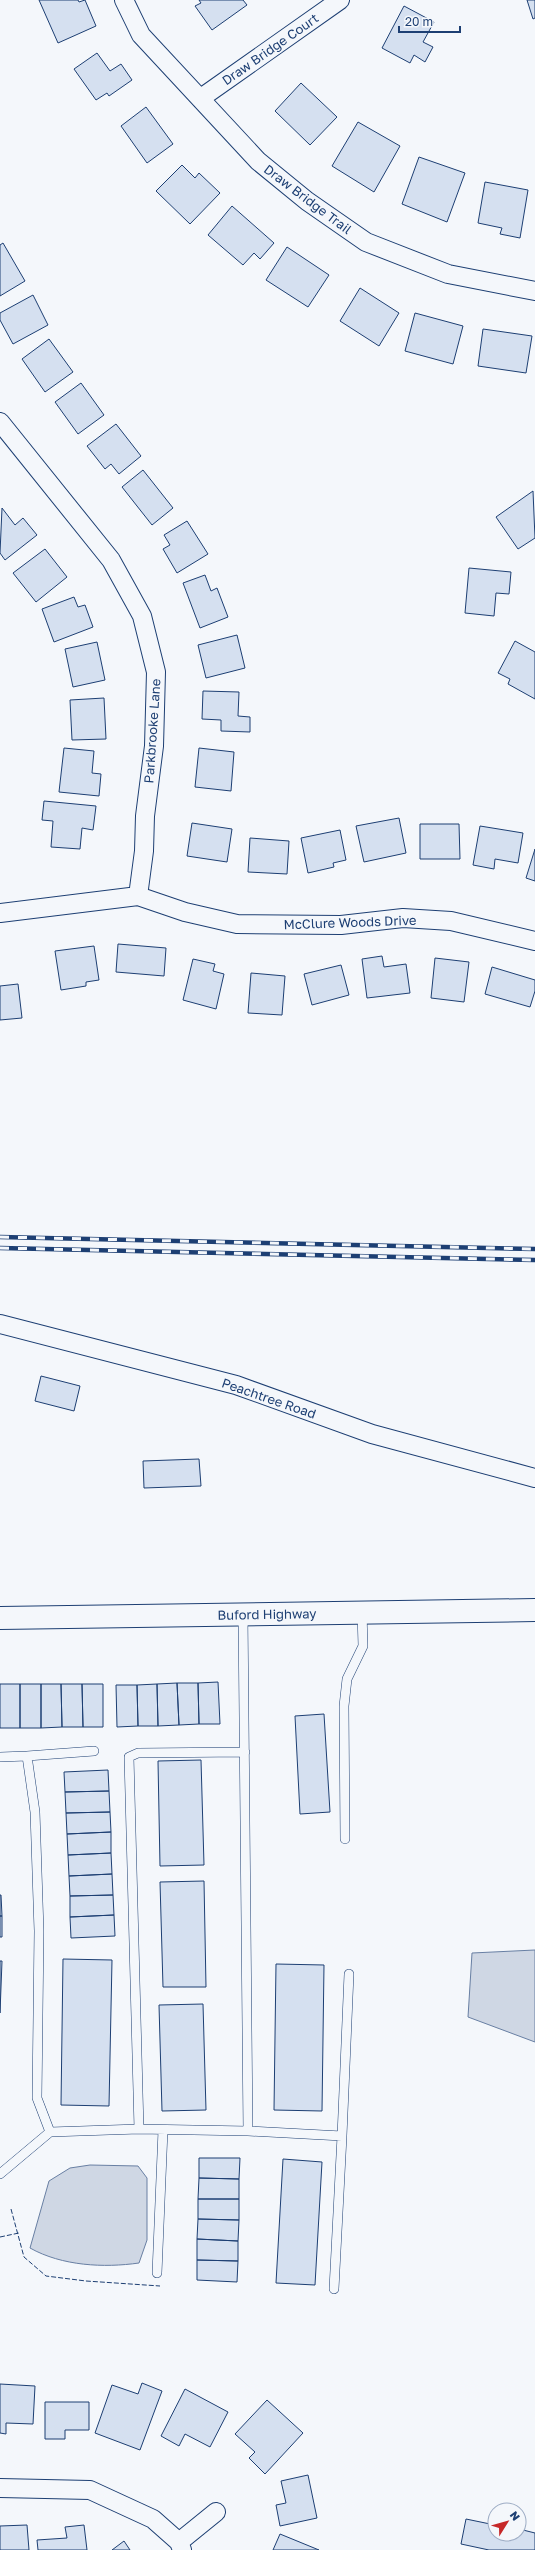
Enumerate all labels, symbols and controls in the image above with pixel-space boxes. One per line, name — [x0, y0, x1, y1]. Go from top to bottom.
scale bar — [399, 8, 460, 34]
street label: Draw Bridge Court — [219, 10, 321, 88]
text: 20 m — [405, 14, 433, 29]
street label: Draw Bridge Trail — [261, 161, 355, 237]
street label: Parkbrooke Lane — [140, 678, 164, 784]
street label: McClure Woods Drive — [283, 912, 417, 932]
street label: Peachtree Road — [220, 1374, 318, 1422]
street label: Buford Highway — [217, 1605, 317, 1623]
north arrow — [487, 2502, 527, 2542]
text: N — [508, 2508, 523, 2523]

